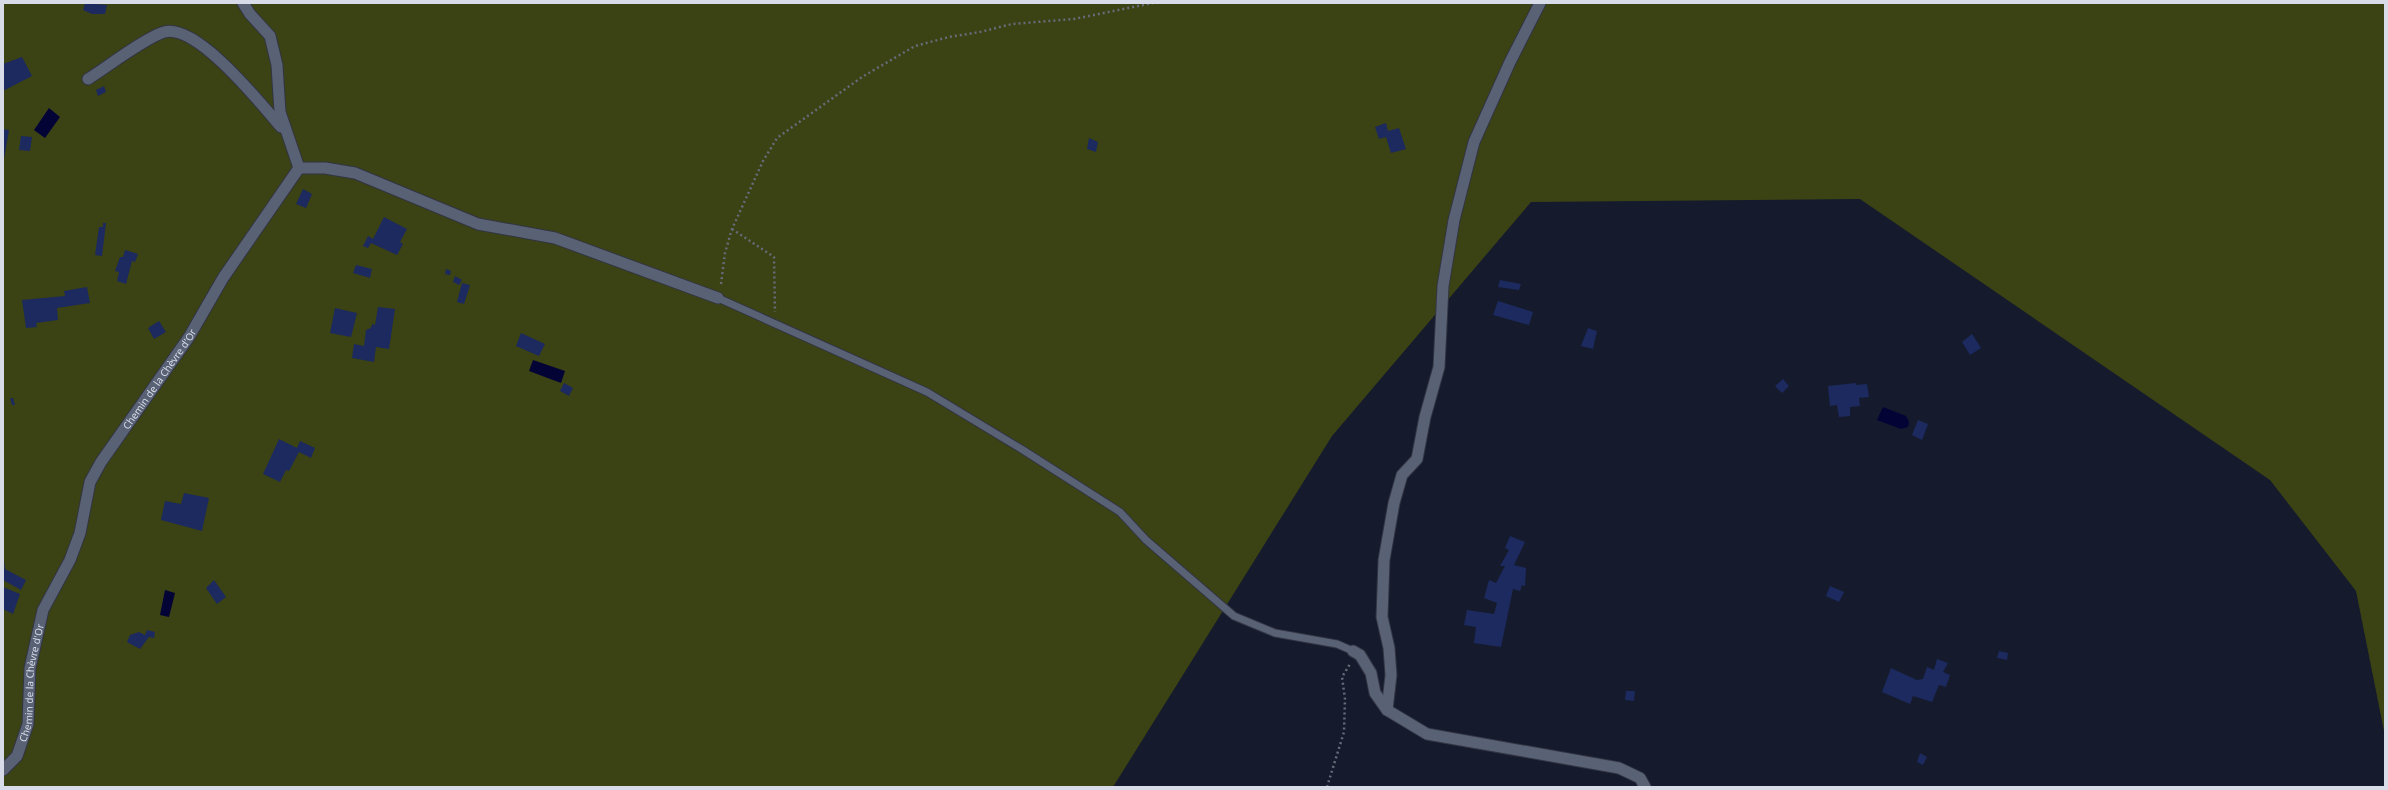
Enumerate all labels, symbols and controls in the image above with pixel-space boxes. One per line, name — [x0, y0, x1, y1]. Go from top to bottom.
street label: Chemin de la Chèvre d'Or — [119, 326, 199, 432]
street label: Chemin de la Chèvre d'Or — [15, 622, 47, 744]

